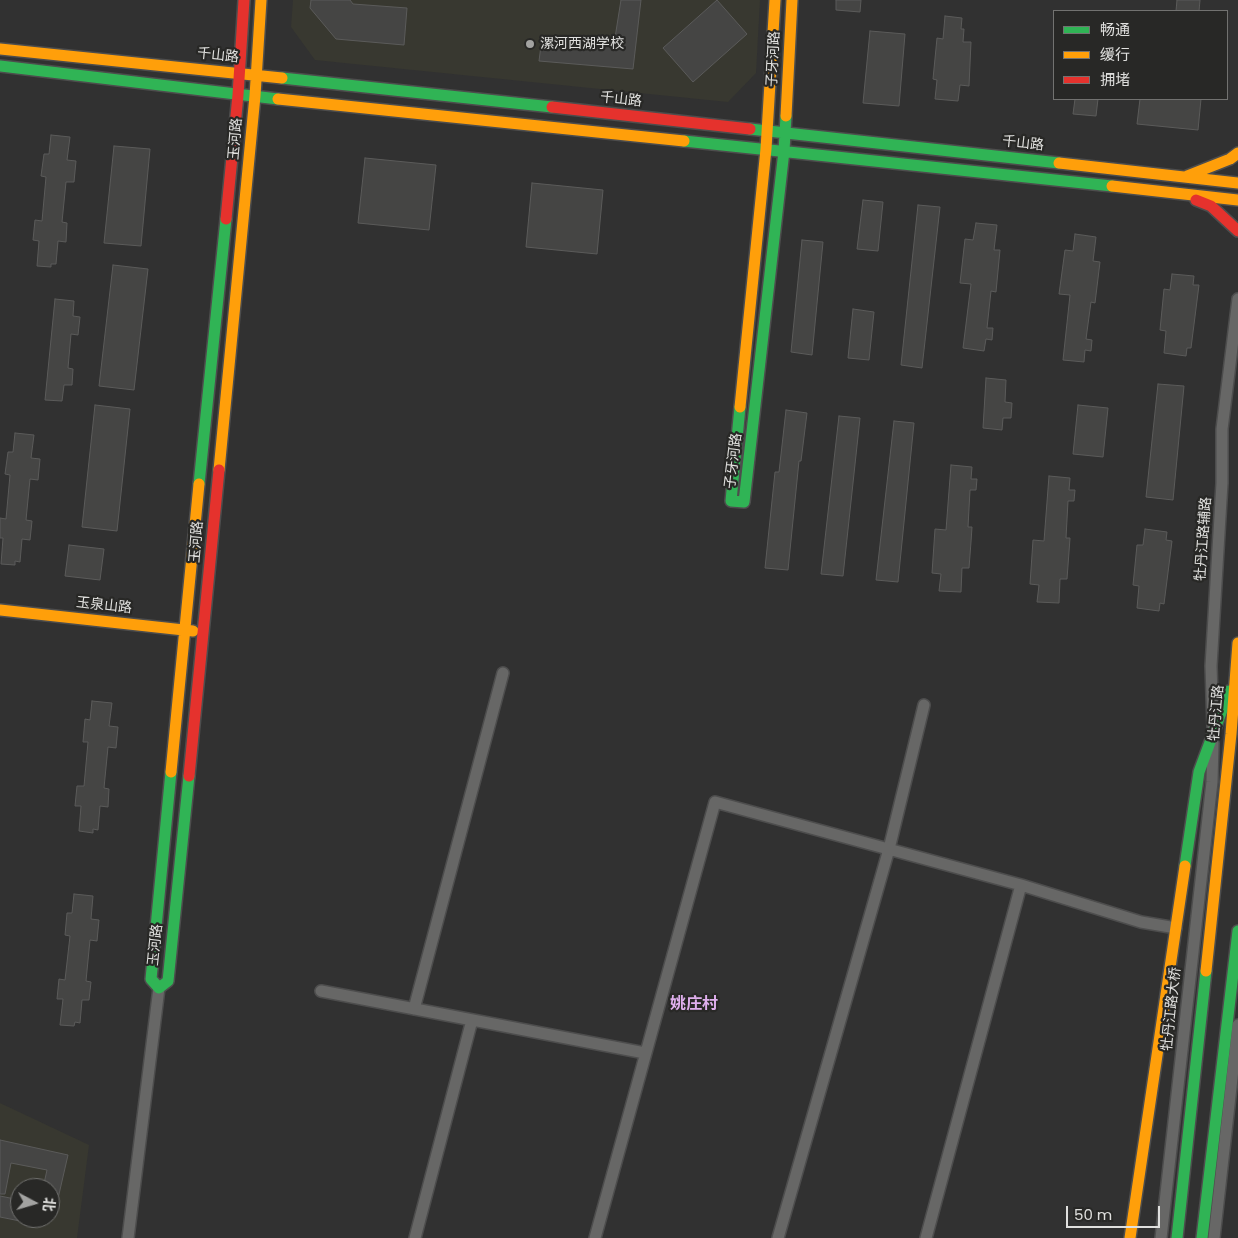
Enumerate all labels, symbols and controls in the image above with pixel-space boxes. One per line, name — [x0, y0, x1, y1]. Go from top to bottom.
legend — [1053, 10, 1228, 100]
text: 畅通 — [1100, 19, 1130, 40]
street label: 子牙河路 — [764, 31, 784, 87]
place label: 漯河西湖学校 — [540, 36, 624, 52]
marker: 漯河西湖学校 — [524, 38, 536, 50]
text: 缓行 — [1100, 44, 1130, 65]
street label: 千山路 — [196, 45, 240, 67]
text: 拥堵 — [1100, 69, 1130, 90]
street label: 千山路 — [599, 89, 643, 111]
street label: 玉河路 — [226, 117, 246, 161]
street label: 千山路 — [1001, 133, 1045, 155]
street label: 子牙河路 — [722, 432, 746, 490]
street label: 牡丹江路辅路 — [1193, 497, 1215, 581]
street label: 玉河路 — [187, 520, 207, 564]
street label: 玉泉山路 — [75, 595, 133, 617]
street label: 牡丹江路 — [1206, 684, 1228, 742]
street label: 玉河路 — [145, 923, 167, 967]
street label: 牡丹江路大桥 — [1159, 966, 1185, 1052]
district label: 姚庄村 — [670, 995, 718, 1015]
north arrow — [10, 1178, 60, 1228]
text: 北 — [38, 1196, 60, 1212]
scale bar — [1068, 1196, 1162, 1228]
text: 50 m — [1074, 1204, 1112, 1225]

